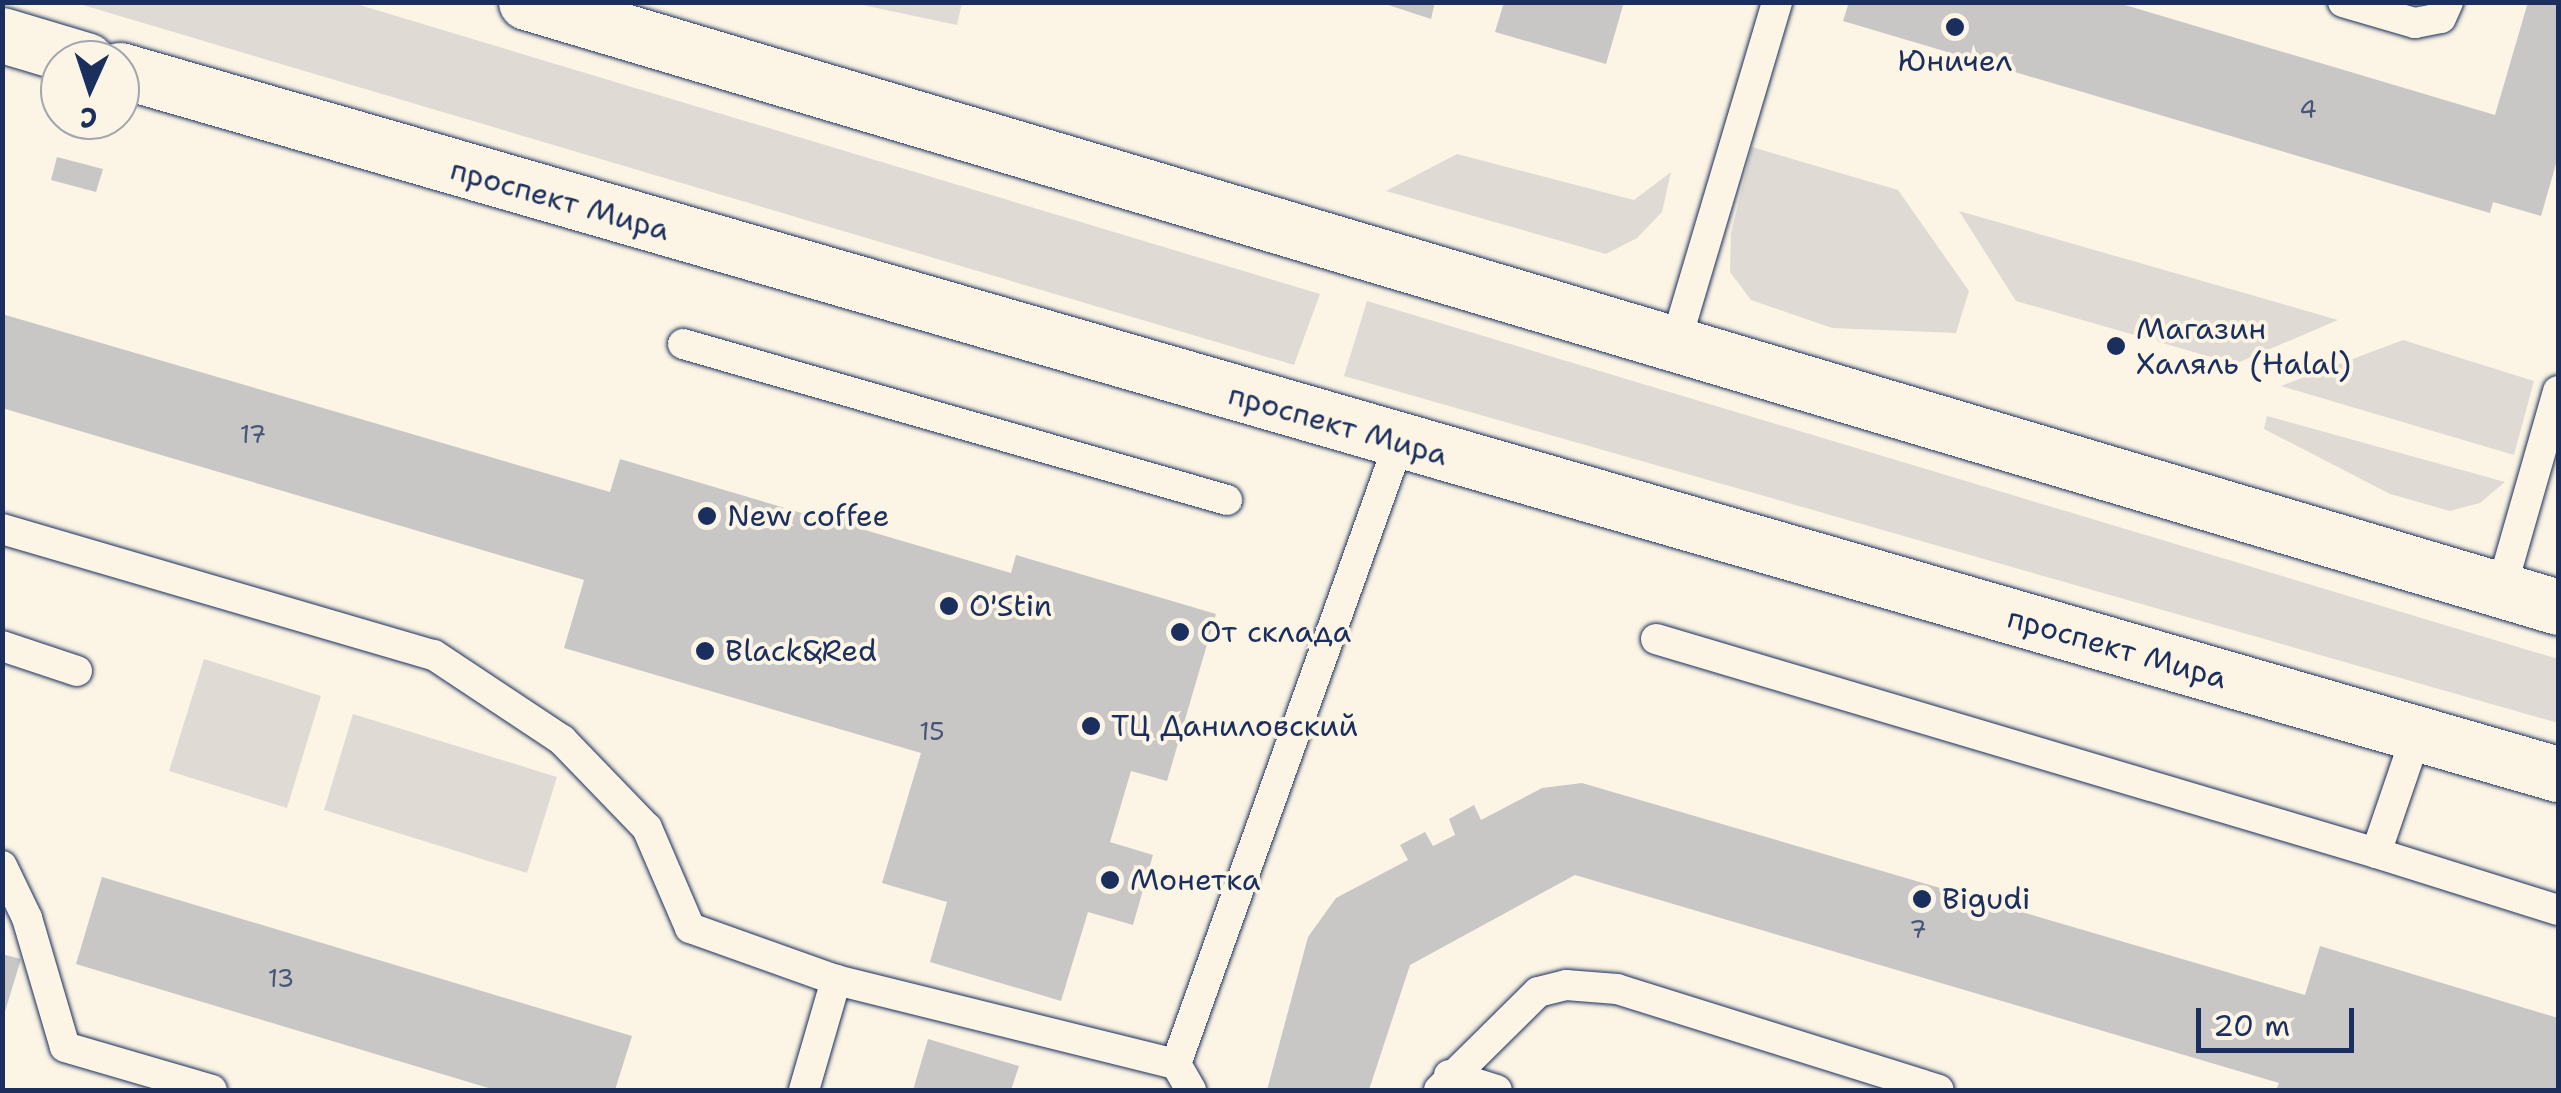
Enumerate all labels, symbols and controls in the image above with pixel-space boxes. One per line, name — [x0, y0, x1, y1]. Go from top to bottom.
marker: Юничел — [1944, 16, 1966, 38]
north arrow — [40, 40, 140, 140]
place label: Юничел — [1898, 43, 2012, 79]
house number: 4 — [2299, 94, 2317, 124]
text: С — [79, 99, 98, 137]
street label: проспект Мира — [446, 151, 674, 249]
place label: Магазин Халяль (Halal) — [2136, 311, 2349, 382]
marker: Магазин Халяль (Halal) — [2105, 335, 2127, 357]
street label: проспект Мира — [1224, 376, 1452, 474]
house number: 17 — [240, 419, 266, 449]
place label: New coffee — [727, 498, 890, 534]
marker: New coffee — [696, 505, 718, 527]
place label: O'Stin — [969, 588, 1052, 624]
marker: O'Stin — [938, 595, 960, 617]
street label: проспект Мира — [2003, 599, 2231, 697]
place label: От склада — [1200, 614, 1351, 650]
marker: От склада — [1169, 621, 1191, 643]
place label: Black&Red — [725, 633, 877, 669]
marker: Black&Red — [694, 640, 716, 662]
place label: ТЦ Даниловский — [1111, 708, 1358, 744]
marker: ТЦ Даниловский — [1080, 715, 1102, 737]
house number: 15 — [919, 716, 945, 746]
place label: Монетка — [1130, 862, 1260, 898]
marker: Монетка — [1099, 869, 1121, 891]
place label: Bigudi — [1942, 881, 2031, 917]
marker: Bigudi — [1911, 888, 1933, 910]
house number: 7 — [1909, 914, 1927, 944]
house number: 13 — [268, 963, 294, 993]
scale bar — [2201, 988, 2358, 1050]
text: 20 m — [2213, 1005, 2290, 1046]

